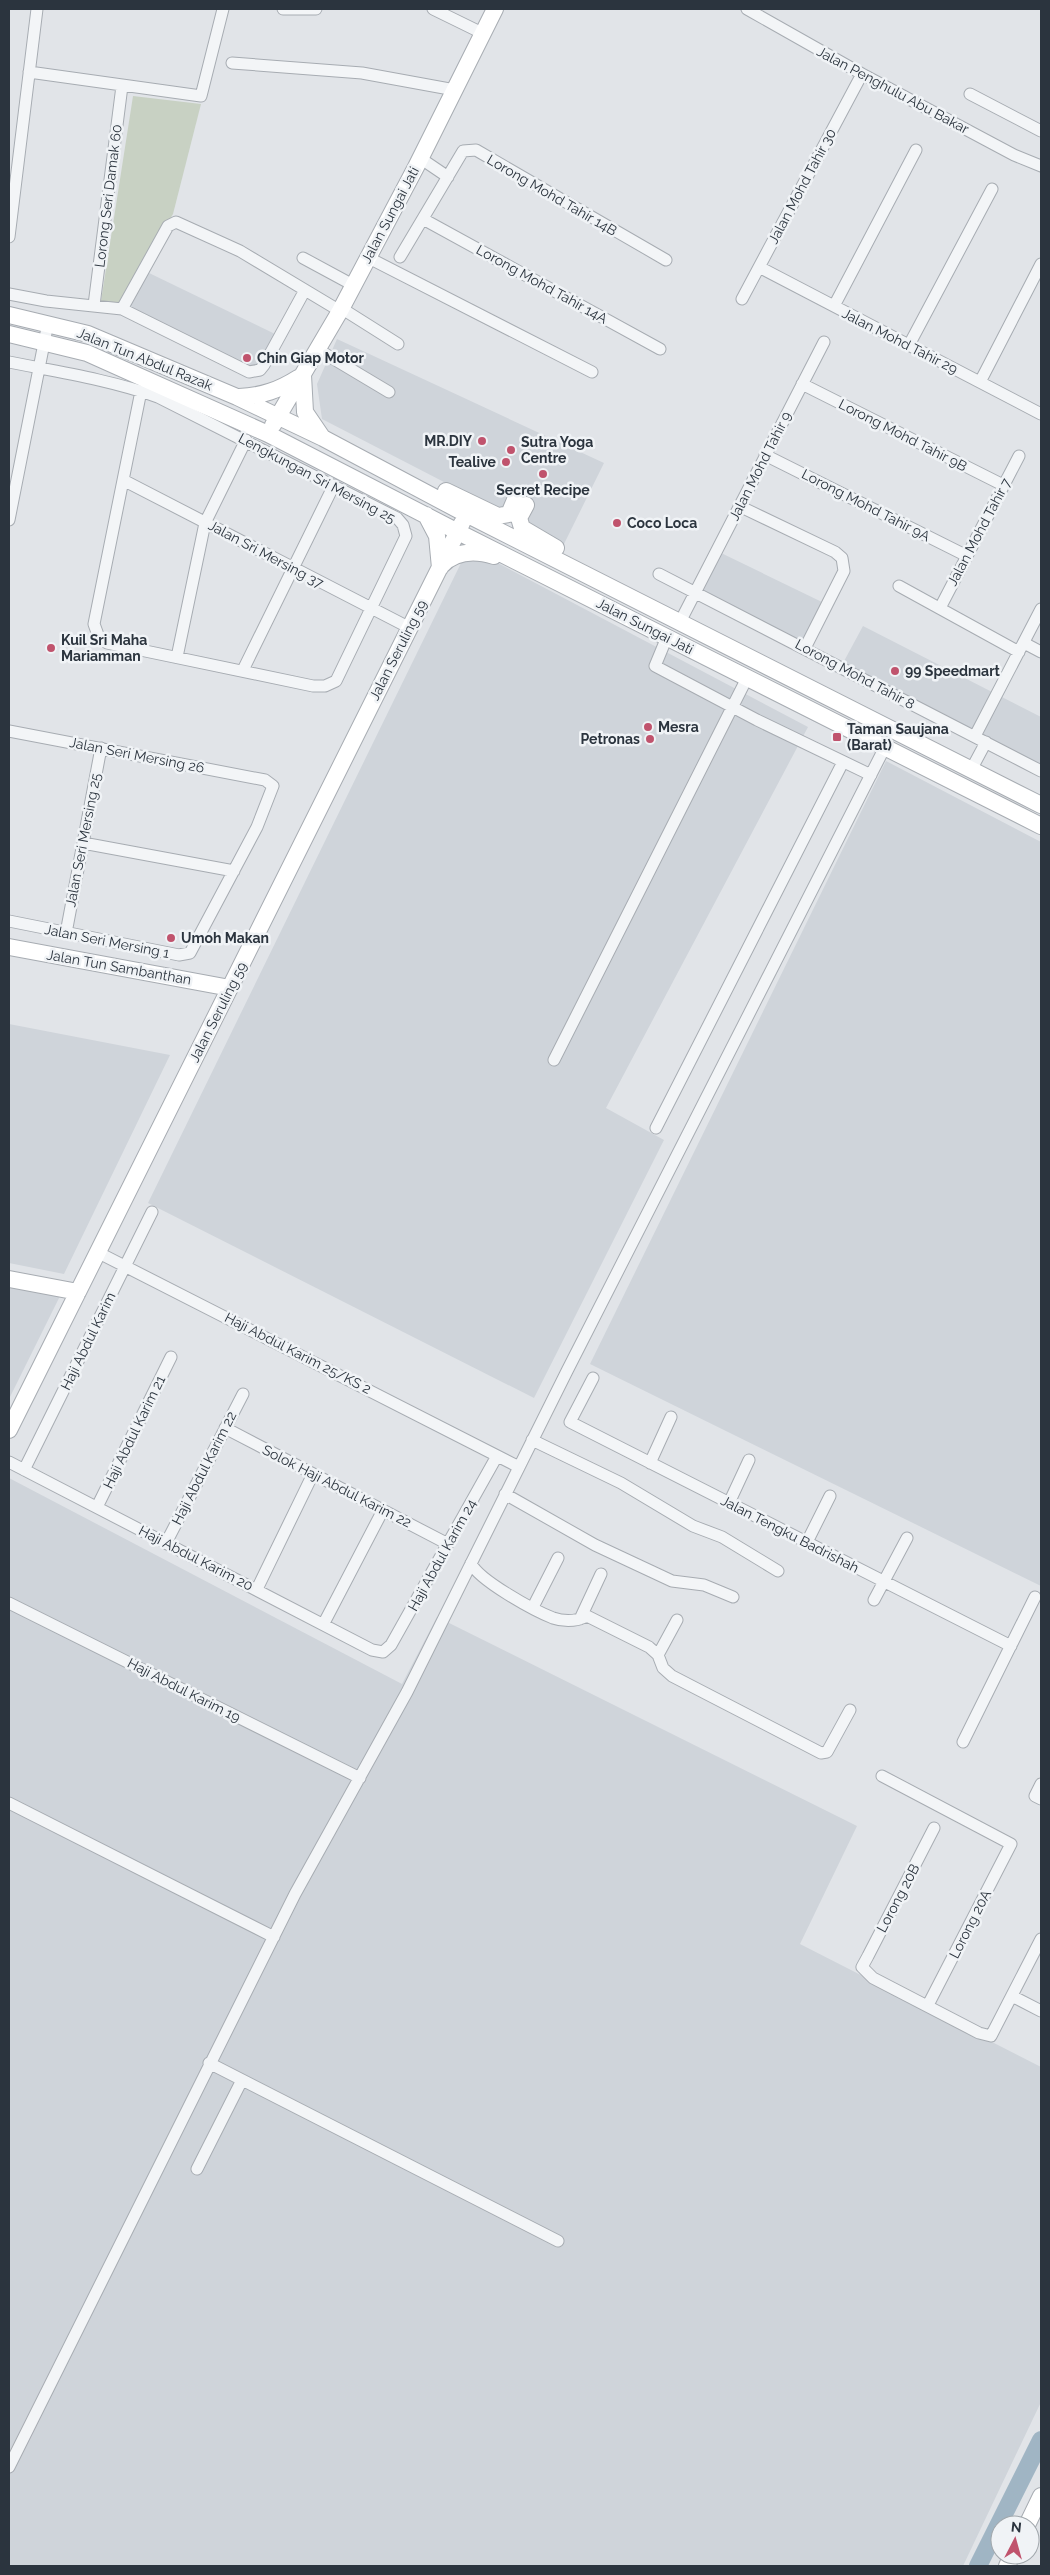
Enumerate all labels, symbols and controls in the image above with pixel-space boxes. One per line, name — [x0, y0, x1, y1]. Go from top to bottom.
street label: Jalan Penghulu Abu Bakar — [814, 43, 972, 137]
street label: Lorong Seri Damak 60 — [91, 124, 125, 268]
street label: Jalan Mohd Tahir 30 — [765, 126, 839, 246]
street label: Lorong Mohd Tahir 14B — [484, 151, 620, 239]
street label: Jalan Sungai Jati — [358, 164, 422, 266]
street label: Lorong Mohd Tahir 14A — [474, 241, 611, 327]
street label: Jalan Mohd Tahir 29 — [840, 305, 960, 377]
street label: Jalan Tun Abdul Razak — [75, 324, 216, 394]
place label: Chin Giap Motor — [257, 350, 365, 366]
marker: Chin Giap Motor — [241, 352, 253, 364]
street label: Lorong Mohd Tahir 9B — [836, 396, 970, 474]
street label: Jalan Mohd Tahir 9 — [726, 409, 794, 523]
street label: Lengkungan Sri Mersing 25 — [236, 430, 399, 526]
place label: MR.DIY — [424, 433, 473, 449]
place label: Sutra Yoga Centre — [521, 434, 593, 466]
marker: MR.DIY — [476, 435, 488, 447]
marker: Sutra Yoga Centre — [505, 444, 517, 456]
place label: Tealive — [448, 454, 497, 470]
marker: Tealive — [500, 456, 512, 468]
street label: Lorong Mohd Tahir 9A — [799, 466, 933, 545]
marker: Secret Recipe — [537, 468, 549, 480]
street label: Jalan Mohd Tahir 7 — [944, 475, 1014, 589]
place label: Secret Recipe — [496, 482, 590, 498]
place label: Coco Loca — [627, 515, 697, 531]
street label: Jalan Sri Mersing 37 — [206, 517, 327, 591]
marker: Coco Loca — [611, 517, 623, 529]
street label: Jalan Sungai Jati — [594, 595, 696, 657]
street label: Jalan Seruling 59 — [366, 597, 430, 703]
place label: Kuil Sri Maha Mariamman — [61, 632, 147, 664]
street label: Lorong Mohd Tahir 8 — [793, 636, 917, 712]
marker: Kuil Sri Maha Mariamman — [45, 642, 57, 654]
place label: 99 Speedmart — [905, 663, 1001, 679]
marker: 99 Speedmart — [889, 665, 901, 677]
place label: Mesra — [658, 719, 699, 735]
marker: Mesra — [642, 721, 654, 733]
place label: Taman Saujana (Barat) — [847, 721, 949, 753]
place label: Petronas — [581, 731, 640, 747]
marker: Taman Saujana (Barat) — [831, 731, 843, 743]
marker: Petronas — [644, 733, 656, 745]
street label: Jalan Seri Mersing 26 — [68, 734, 206, 776]
street label: Jalan Seri Mersing 25 — [62, 771, 104, 908]
street label: Jalan Seri Mersing 1 — [43, 921, 171, 961]
place label: Umoh Makan — [181, 930, 269, 946]
marker: Umoh Makan — [165, 932, 177, 944]
street label: Jalan Tun Sambanthan — [46, 946, 192, 988]
street label: Jalan Seruling 59 — [186, 959, 250, 1065]
street label: Haji Abdul Karim — [57, 1290, 119, 1392]
street label: Haji Abdul Karim 25/KS 2 — [222, 1309, 374, 1397]
street label: Haji Abdul Karim 21 — [100, 1373, 168, 1491]
street label: Haji Abdul Karim 22 — [169, 1409, 239, 1527]
street label: Solok Haji Abdul Karim 22 — [260, 1441, 414, 1531]
street label: Jalan Tengku Badrishah — [718, 1492, 862, 1576]
street label: Haji Abdul Karim 24 — [405, 1496, 480, 1614]
street label: Haji Abdul Karim 20 — [136, 1522, 256, 1594]
street label: Haji Abdul Karim 19 — [125, 1655, 243, 1725]
street label: Lorong 20B — [873, 1861, 923, 1935]
street label: Lorong 20A — [946, 1887, 994, 1961]
north arrow — [990, 2515, 1040, 2565]
text: N — [1010, 2519, 1023, 2536]

